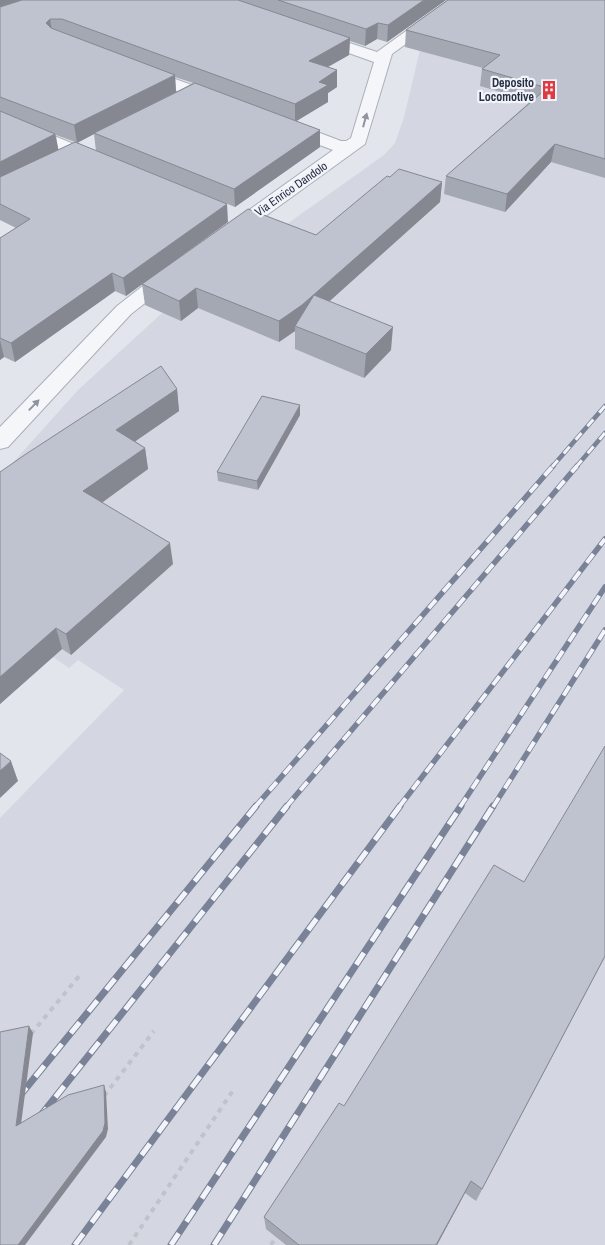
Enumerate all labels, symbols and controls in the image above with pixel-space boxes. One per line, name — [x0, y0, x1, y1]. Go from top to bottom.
place label: Deposito Locomotive — [479, 75, 535, 105]
building icon: Deposito Locomotive — [538, 79, 560, 101]
one-way arrow — [361, 112, 369, 127]
street label: Via Enrico Dandolo — [252, 158, 330, 220]
one-way arrow — [28, 400, 40, 412]

